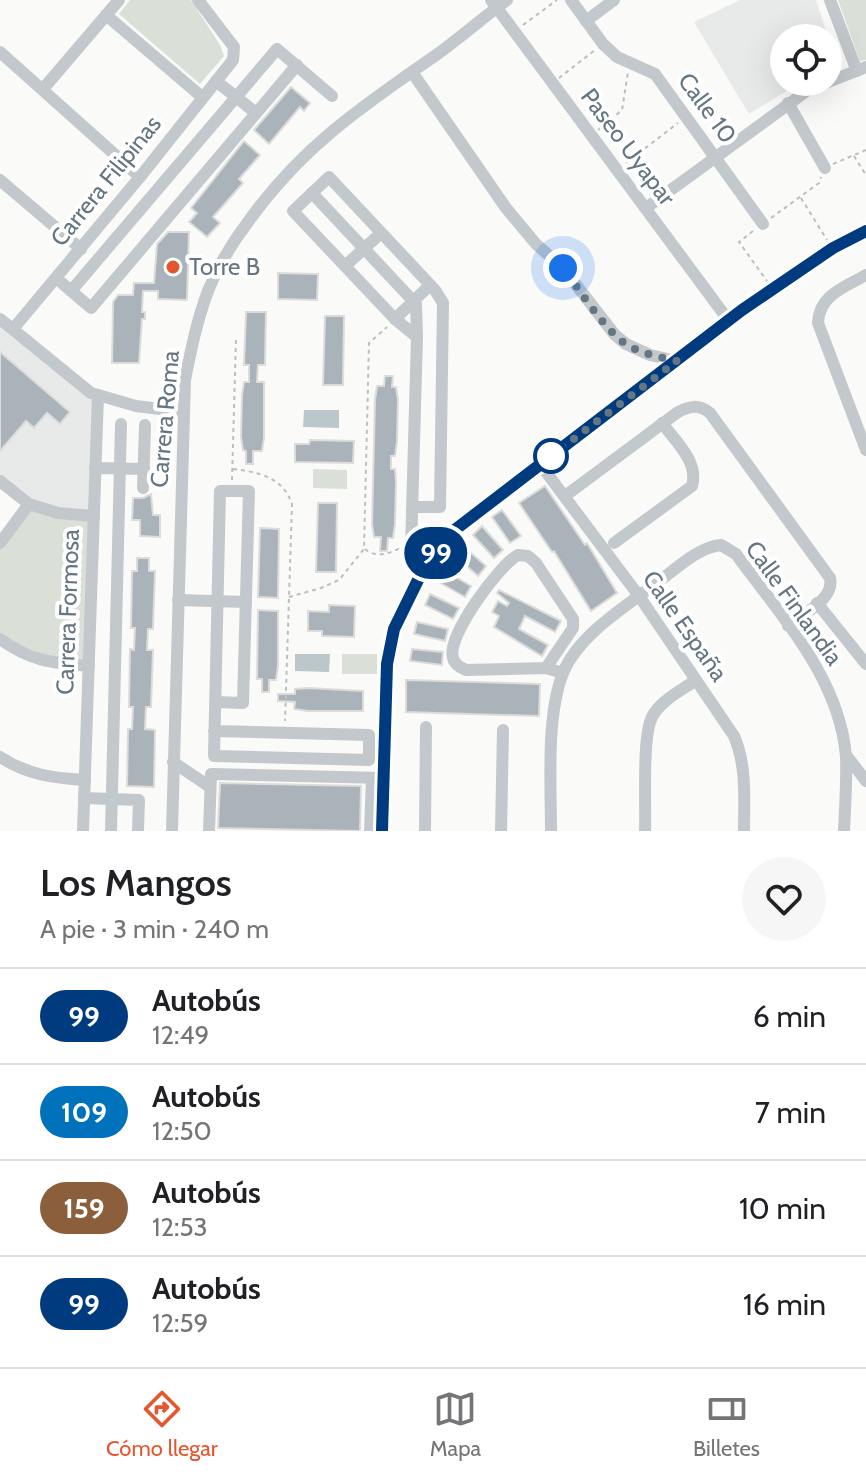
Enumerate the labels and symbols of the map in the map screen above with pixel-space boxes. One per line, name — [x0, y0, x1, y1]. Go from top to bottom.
street label: Calle 10 — [672, 67, 743, 149]
street label: Paseo Uyapar — [575, 82, 682, 211]
street label: Carrera Filipinas — [44, 110, 167, 252]
your location — [543, 248, 583, 288]
place label: Torre B — [189, 252, 260, 281]
marker: Torre B — [164, 258, 182, 276]
street label: Carrera Roma — [144, 349, 185, 489]
unlabelled marker — [534, 439, 568, 473]
line badge: 99 — [400, 527, 472, 579]
street label: Carrera Formosa — [50, 528, 85, 695]
street label: Calle Finlandia — [740, 535, 850, 671]
street label: Calle España — [637, 565, 734, 687]

